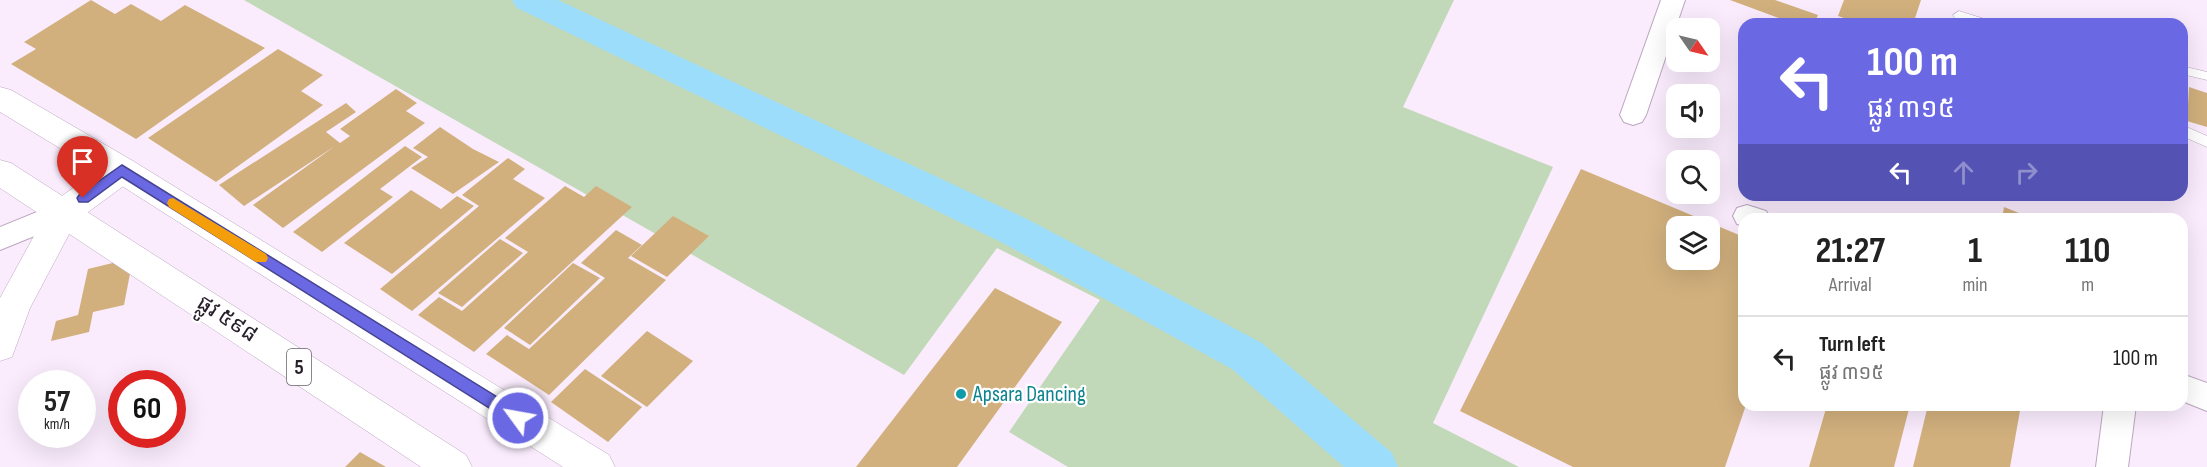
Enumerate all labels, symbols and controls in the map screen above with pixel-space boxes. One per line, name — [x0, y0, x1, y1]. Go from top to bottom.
north arrow — [1666, 18, 1720, 72]
map controls — [1666, 18, 1720, 270]
text: 100 m — [1867, 37, 1958, 88]
icon: left — [1768, 42, 1846, 120]
button: sound — [1666, 84, 1720, 138]
text: ផ្លូវ ៣១៥ — [1867, 93, 1955, 125]
pin — [57, 136, 108, 198]
icon: arrive — [66, 145, 99, 178]
button: search — [1666, 150, 1720, 204]
icon: left — [1884, 156, 1917, 189]
icon: ahead — [1947, 156, 1980, 189]
icon: right — [2010, 156, 2043, 189]
button: layers — [1666, 216, 1720, 270]
text: 21:27 — [1816, 230, 1885, 273]
text: 1 — [1968, 230, 1982, 273]
text: 110 — [2065, 230, 2110, 273]
text: Arrival — [1829, 273, 1872, 297]
text: min — [1962, 273, 1988, 297]
text: m — [2081, 273, 2094, 297]
street label: ផ្លូវ ៥៩៨ — [189, 290, 262, 353]
text: Turn left — [1819, 331, 1885, 358]
icon: left — [1768, 342, 1801, 375]
text: 100 m — [2113, 345, 2158, 372]
road number: 5 — [287, 349, 311, 385]
text: ផ្លូវ ៣១៥ — [1819, 361, 1884, 385]
speed limit sign: 60 — [108, 370, 186, 448]
place label: Apsara Dancing — [972, 381, 1086, 408]
text: 57 — [44, 384, 70, 420]
position arrow — [486, 386, 550, 450]
marker: Apsara Dancing — [954, 387, 968, 401]
text: km/h — [44, 415, 70, 434]

